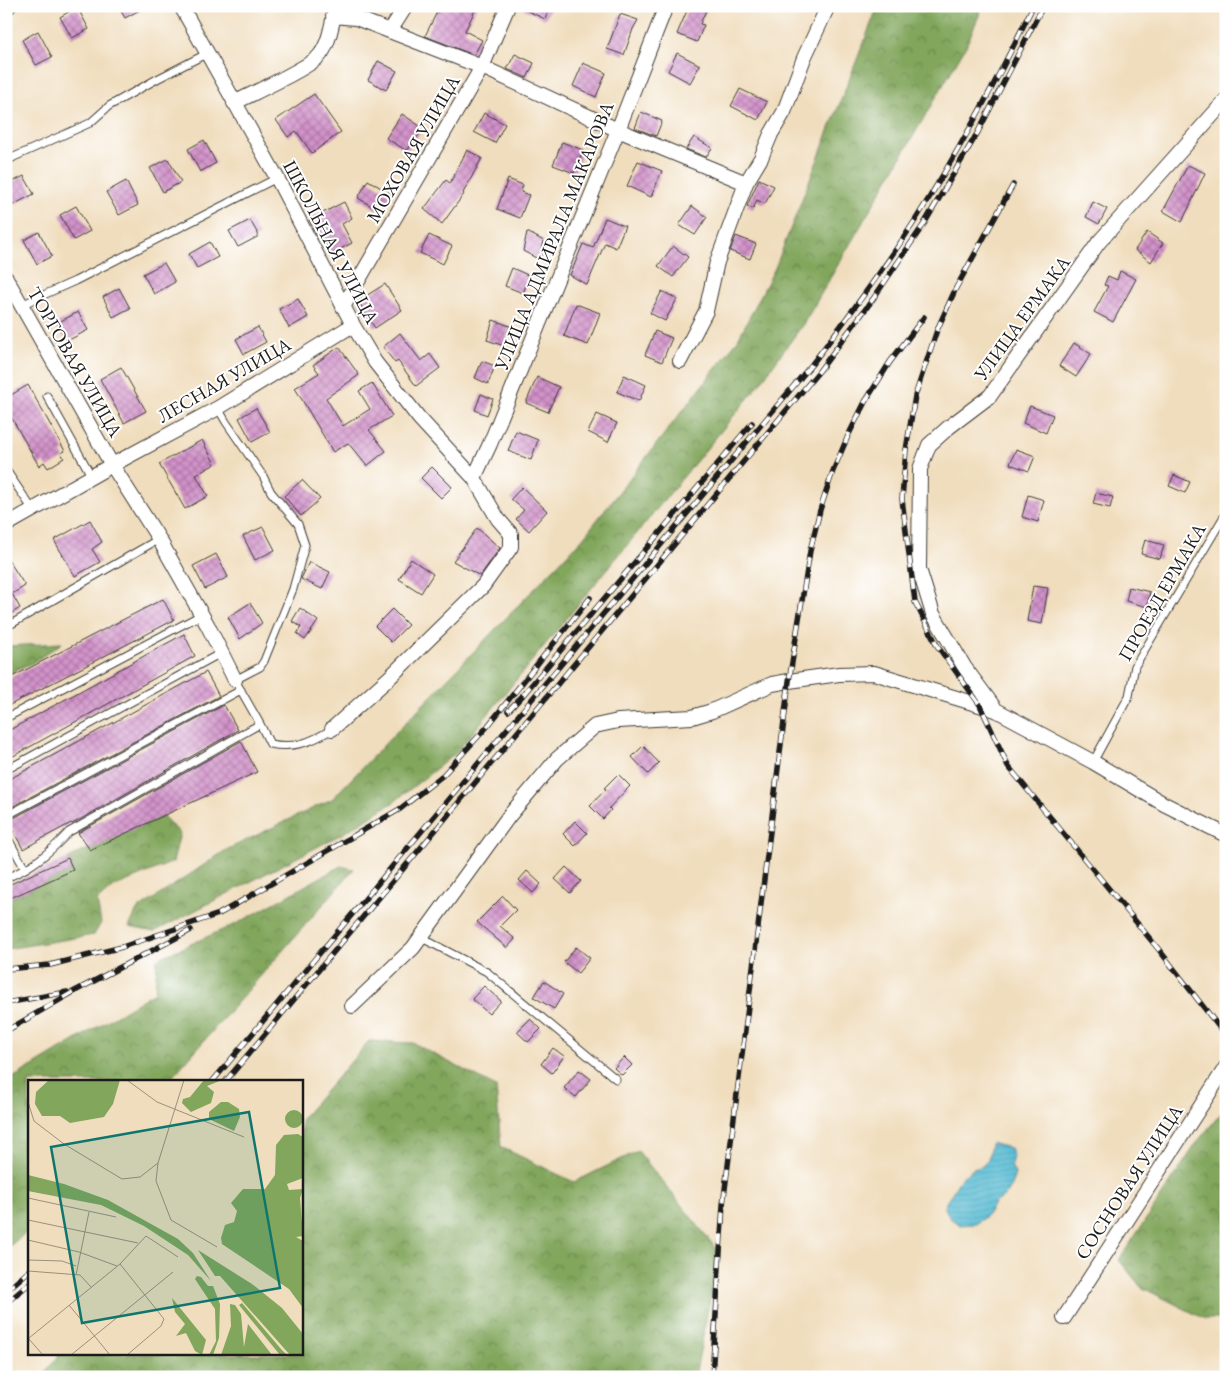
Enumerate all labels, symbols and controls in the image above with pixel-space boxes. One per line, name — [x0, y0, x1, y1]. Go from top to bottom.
street label: МОХОВАЯ УЛИЦА — [361, 70, 466, 227]
street label: УЛИЦА АДМИРАЛА МАКАРОВА — [488, 97, 620, 375]
street label: ШКОЛЬНАЯ УЛИЦА — [277, 156, 385, 329]
street label: УЛИЦА ЕРМАКА — [968, 250, 1076, 386]
street label: ТОРГОВАЯ УЛИЦА — [22, 282, 129, 442]
street label: ЛЕСНАЯ УЛИЦА — [153, 331, 296, 428]
street label: ПРОЕЗД ЕРМАКА — [1112, 518, 1212, 665]
inset map — [28, 1080, 302, 1356]
street label: СОСНОВАЯ УЛИЦА — [1070, 1099, 1189, 1264]

